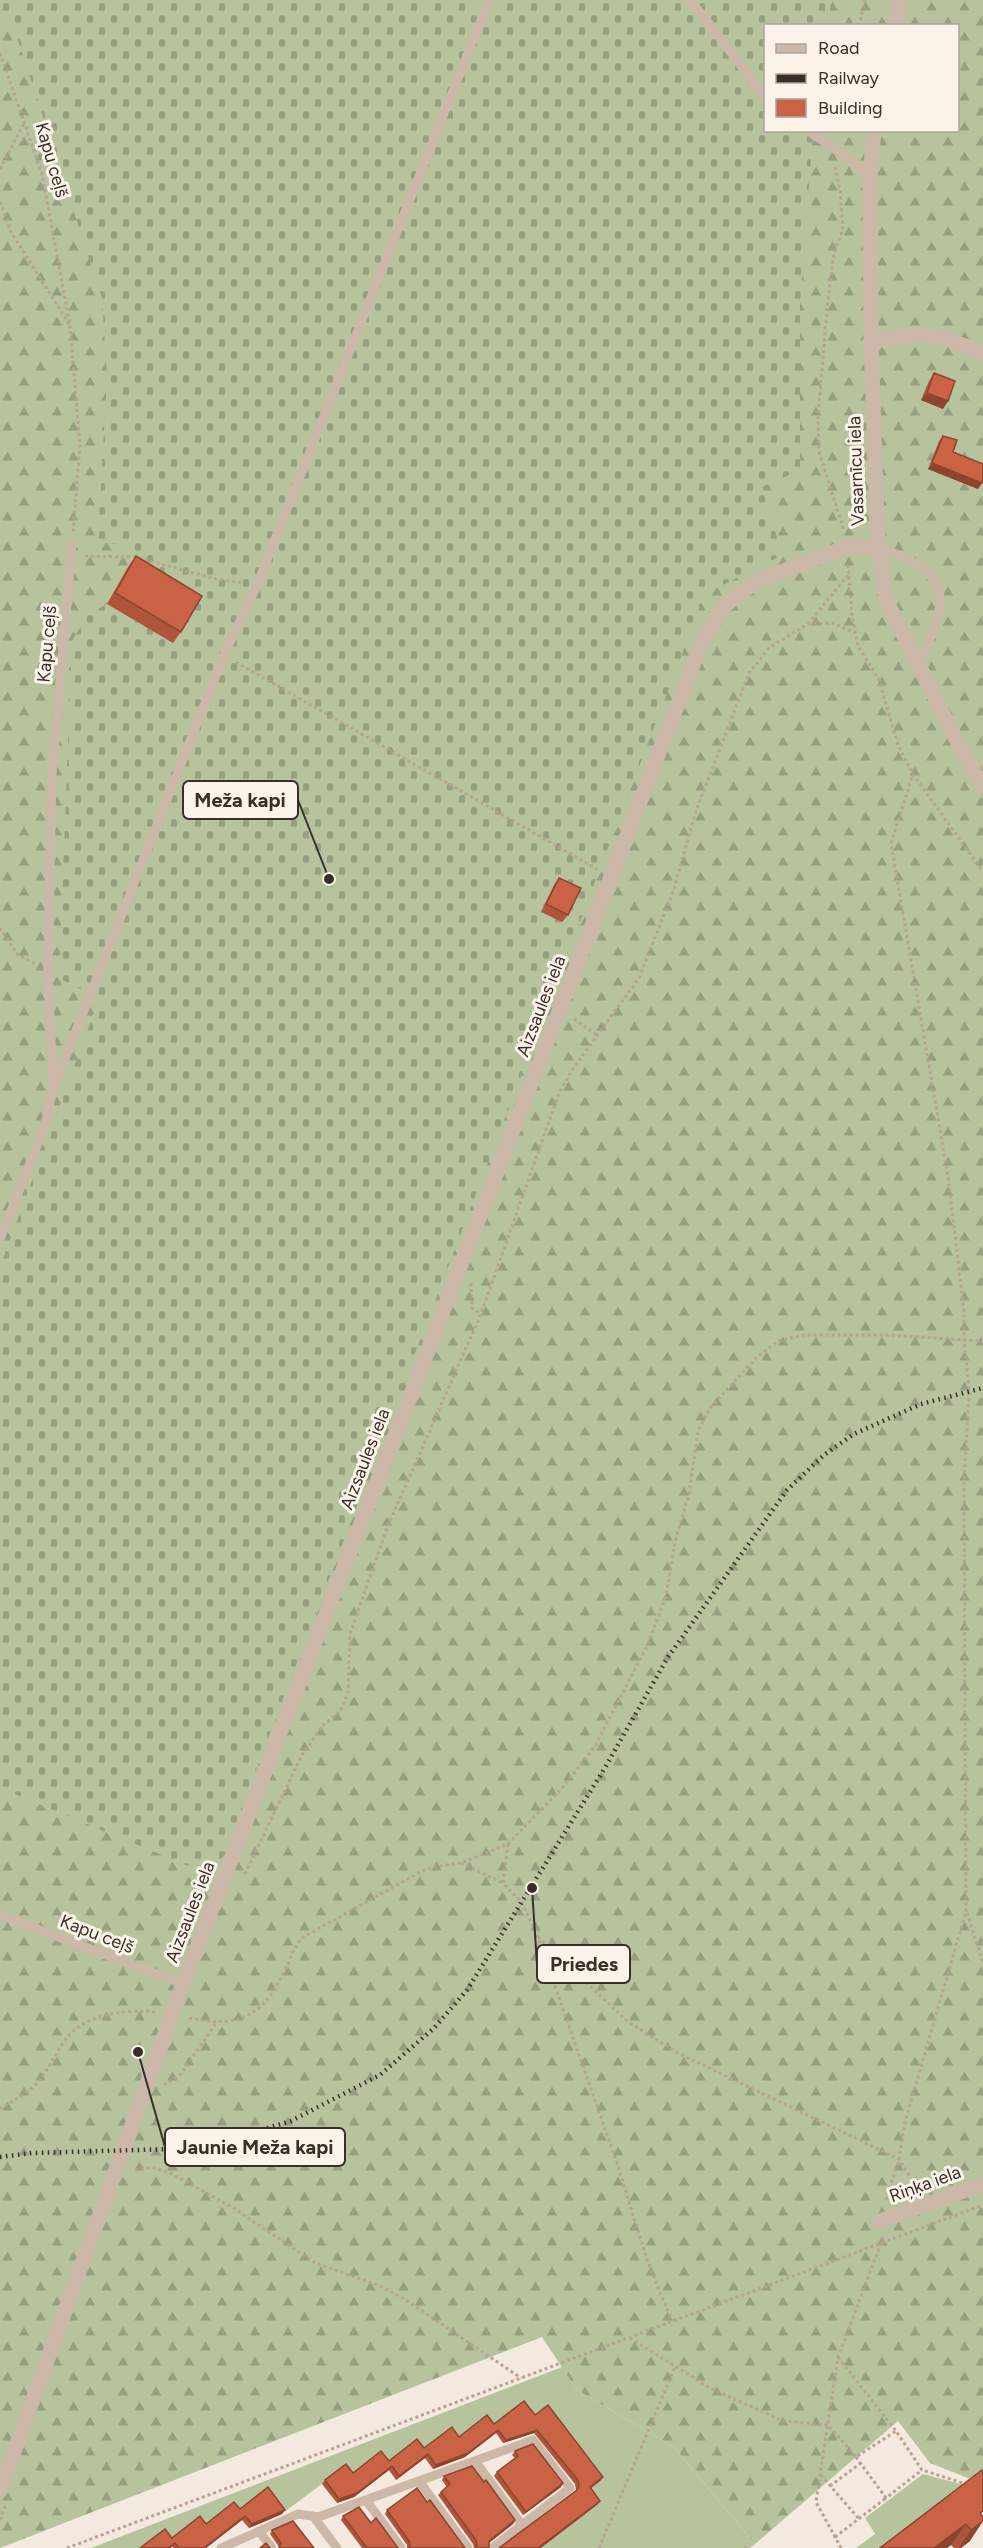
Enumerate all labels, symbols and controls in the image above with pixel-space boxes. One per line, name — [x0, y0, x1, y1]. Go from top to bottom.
legend — [764, 24, 959, 132]
text: Road — [818, 37, 859, 59]
text: Railway — [818, 67, 880, 89]
text: Building — [818, 97, 883, 119]
street label: Kapu ceļš — [31, 120, 73, 200]
street label: Vasarnīcu iela — [843, 416, 869, 526]
street label: Kapu ceļš — [33, 605, 61, 683]
callout: Meža kapi — [183, 781, 298, 819]
text: Meža kapi — [194, 788, 286, 812]
street label: Aizsaules iela — [512, 952, 570, 1060]
street label: Aizsaules iela — [336, 1405, 394, 1513]
street label: Aizsaules iela — [161, 1858, 219, 1966]
street label: Kapu ceļš — [57, 1910, 137, 1958]
callout: Priedes — [537, 1945, 630, 1983]
text: Priedes — [550, 1952, 618, 1976]
callout: Jaunie Meža kapi — [165, 2128, 345, 2166]
text: Jaunie Meža kapi — [177, 2135, 333, 2159]
street label: Riņķa iela — [886, 2161, 964, 2207]

